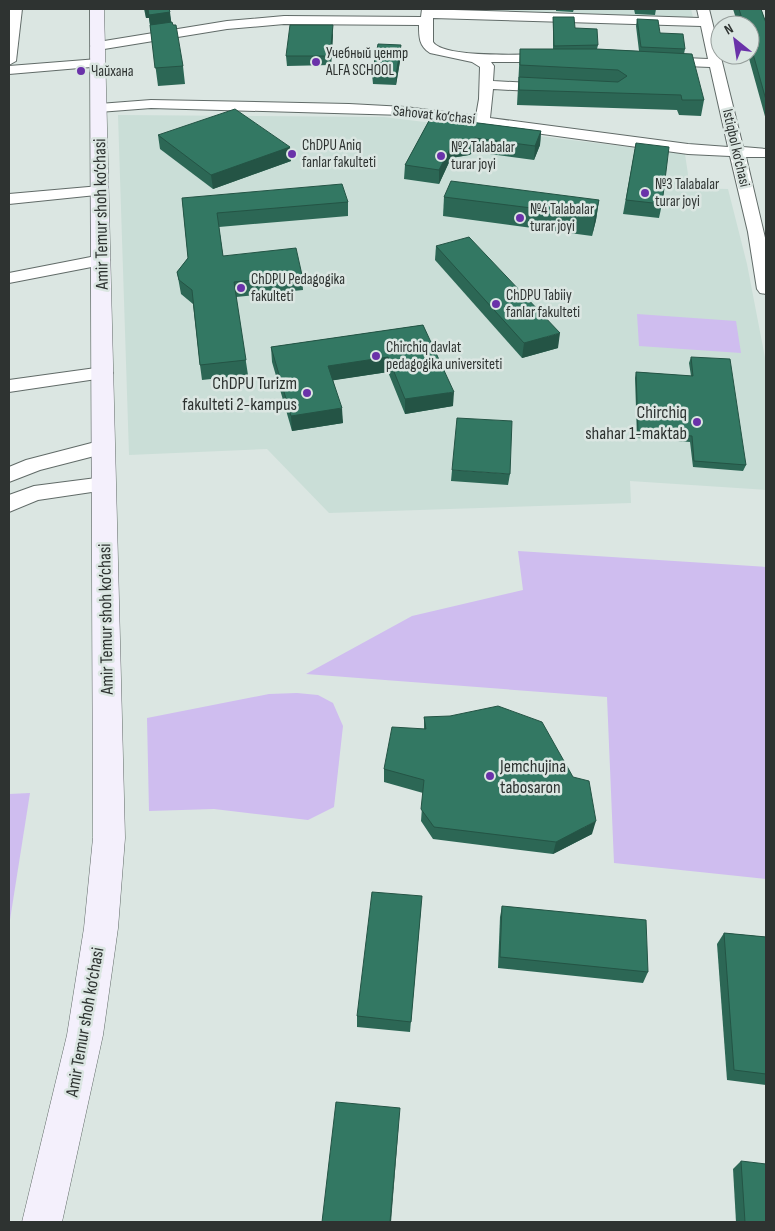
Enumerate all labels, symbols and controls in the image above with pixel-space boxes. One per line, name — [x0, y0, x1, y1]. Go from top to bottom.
north arrow — [710, 15, 760, 65]
text: N — [721, 20, 736, 38]
place label: Учебный центр ALFA SCHOOL — [325, 44, 408, 80]
marker: Учебный центр ALFA SCHOOL — [310, 56, 322, 68]
place label: Чайхана — [91, 62, 134, 81]
marker: Чайхана — [75, 65, 87, 77]
street label: Sahovat ko‘chasi — [392, 101, 476, 129]
street label: Istiqbol ko‘chasi — [718, 107, 754, 189]
place label: ChDPU Aniq fanlar fakulteti — [302, 136, 376, 172]
street label: Amir Temur shoh ko‘chasi — [89, 138, 113, 291]
place label: №2 Talabalar turar joyi — [451, 138, 516, 174]
marker: ChDPU Aniq fanlar fakulteti — [286, 148, 298, 160]
marker: №2 Talabalar turar joyi — [435, 150, 447, 162]
place label: №3 Talabalar turar joyi — [655, 175, 720, 211]
marker: №3 Talabalar turar joyi — [639, 187, 651, 199]
place label: №4 Talabalar turar joyi — [530, 200, 595, 236]
marker: №4 Talabalar turar joyi — [514, 212, 526, 224]
place label: ChDPU Pedagogika fakulteti — [251, 270, 345, 306]
marker: ChDPU Pedagogika fakulteti — [235, 282, 247, 294]
place label: ChDPU Tabiiy fanlar fakulteti — [506, 286, 580, 322]
marker: ChDPU Tabiiy fanlar fakulteti — [490, 298, 502, 310]
place label: Chirchiq davlat pedagogika universiteti — [386, 338, 503, 374]
marker: Chirchiq davlat pedagogika universiteti — [370, 350, 382, 362]
place label: ChDPU Turizm fakulteti 2-kampus — [182, 373, 297, 415]
marker: ChDPU Turizm fakulteti 2-kampus — [301, 387, 313, 399]
place label: Chirchiq shahar 1-maktab — [585, 402, 687, 444]
marker: Chirchiq shahar 1-maktab — [691, 416, 703, 428]
street label: Amir Temur shoh ko‘chasi — [94, 543, 118, 696]
place label: Jemchujina tabosaron — [499, 756, 566, 798]
marker: Jemchujina tabosaron — [484, 770, 496, 782]
street label: Amir Temur shoh ko‘chasi — [61, 946, 108, 1099]

